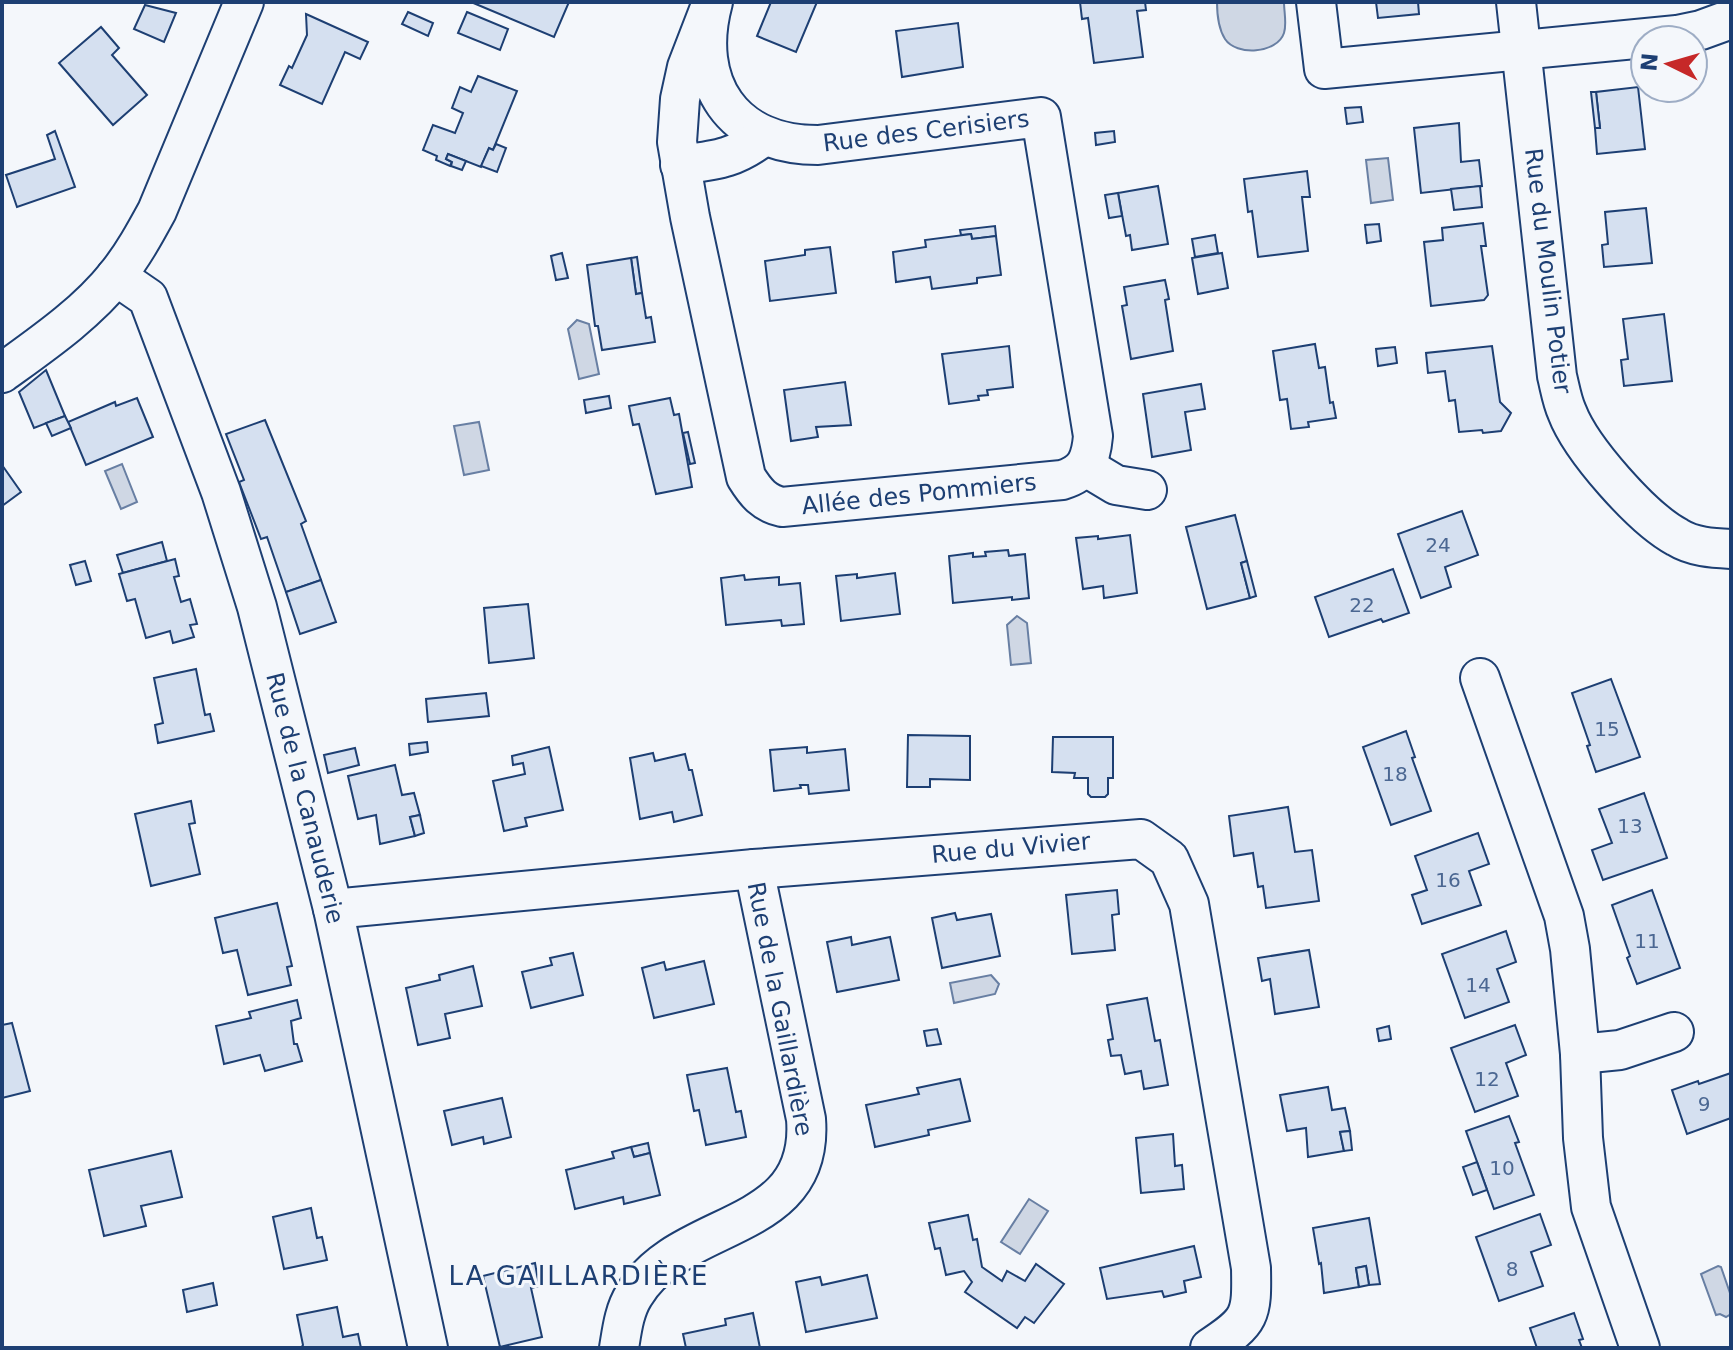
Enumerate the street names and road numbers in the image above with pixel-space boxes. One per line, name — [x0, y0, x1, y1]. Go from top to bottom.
street label: Rue des Cerisiers — [821, 104, 1031, 158]
street label: Rue du Moulin Potier — [1519, 147, 1577, 395]
street label: Allée des Pommiers — [800, 468, 1038, 520]
street label: Rue de la Canauderie — [260, 670, 350, 926]
street label: Rue du Vivier — [930, 827, 1092, 869]
street label: Rue de la Gaillardière — [742, 880, 818, 1138]

